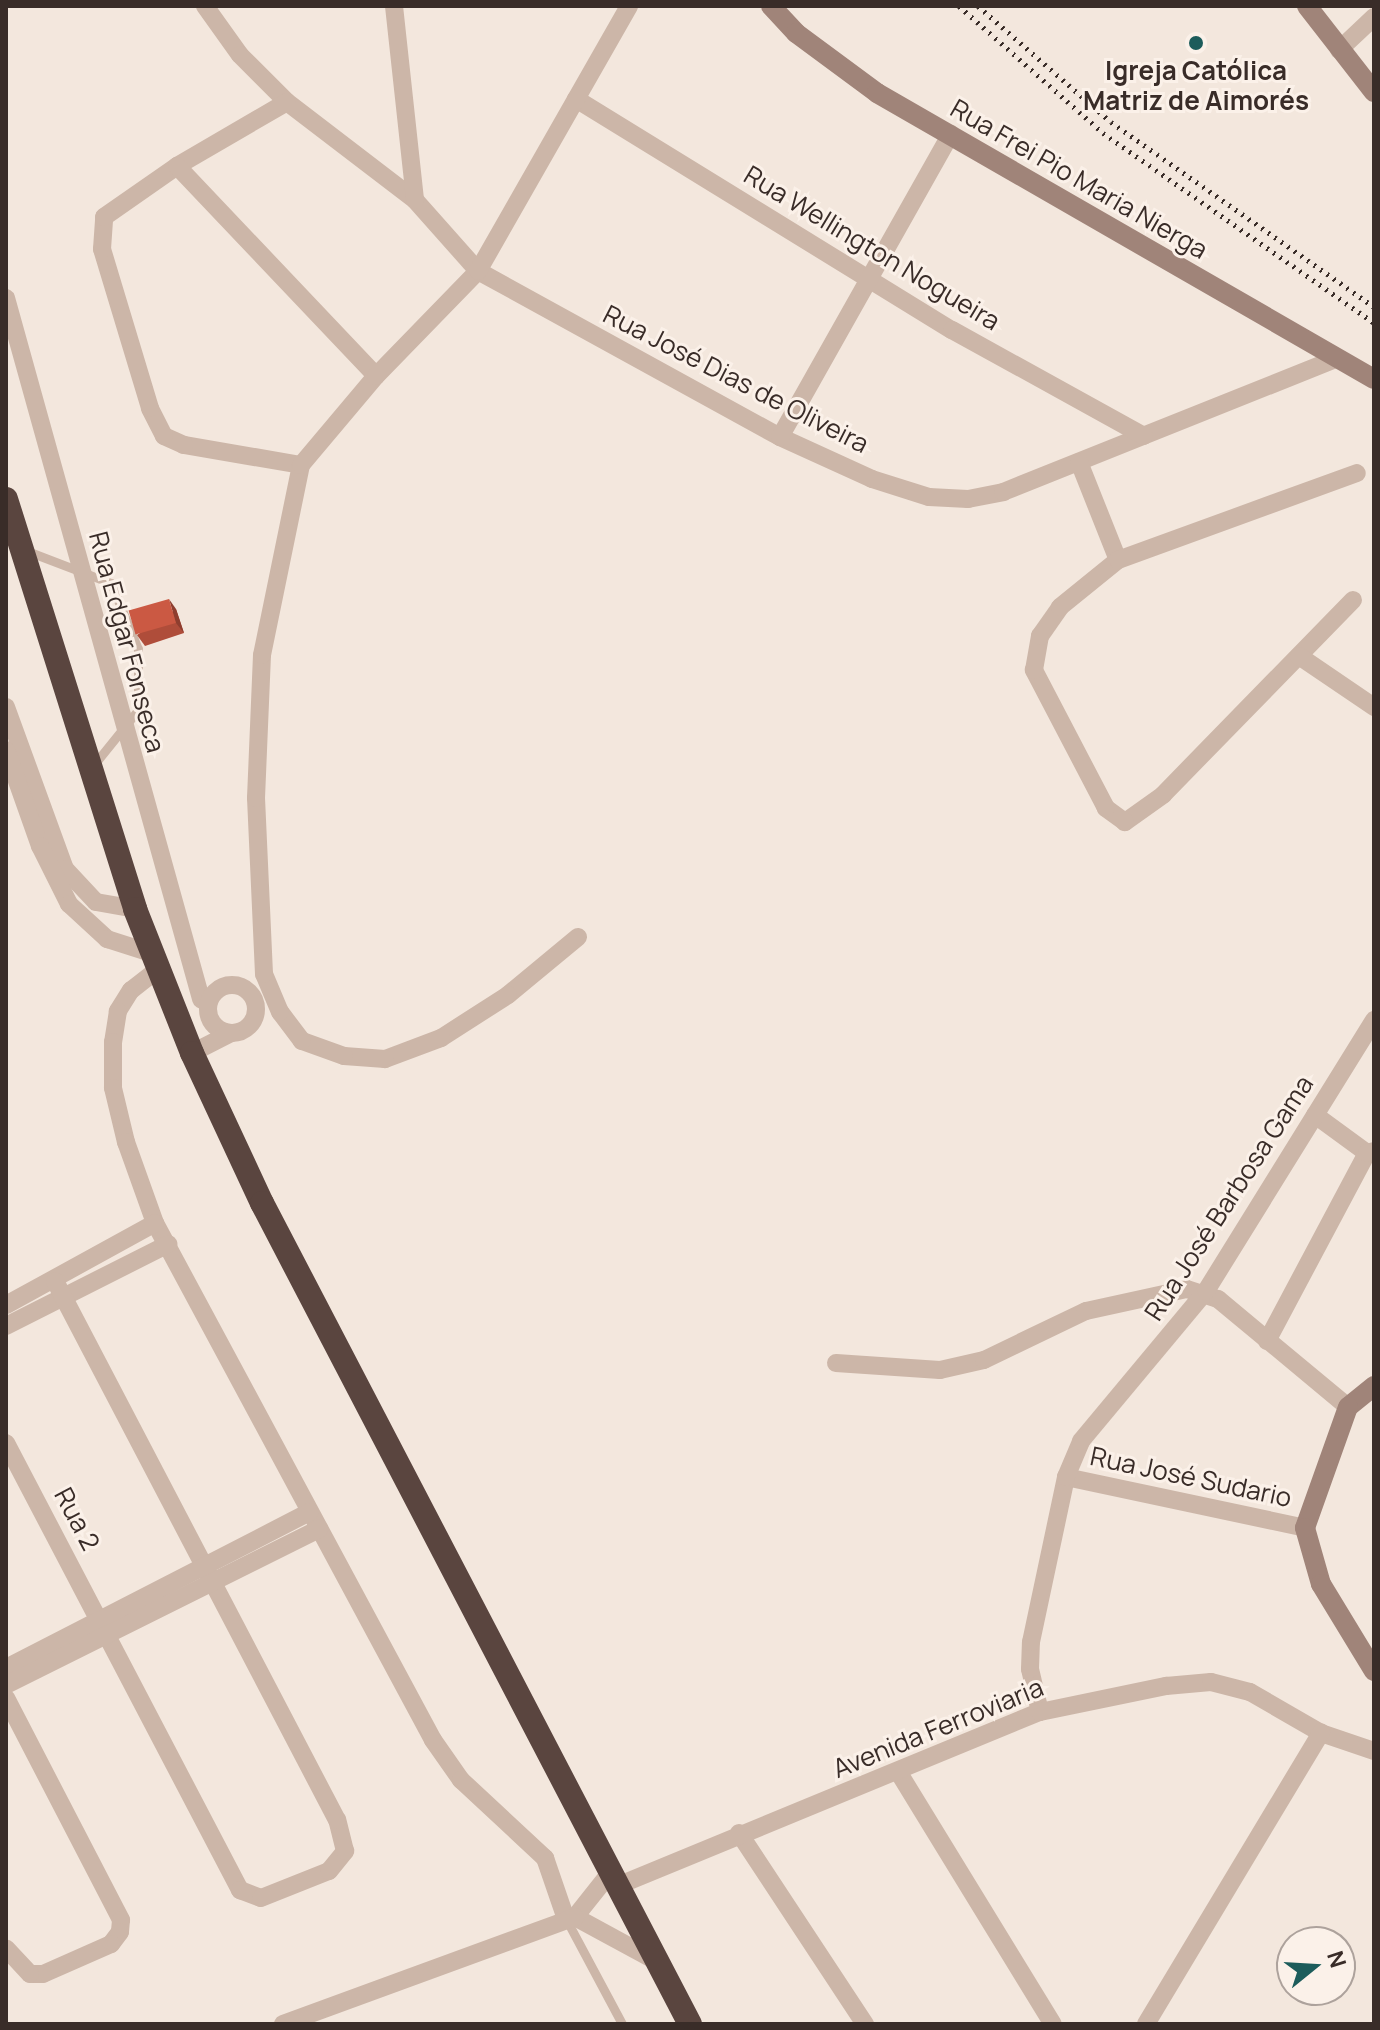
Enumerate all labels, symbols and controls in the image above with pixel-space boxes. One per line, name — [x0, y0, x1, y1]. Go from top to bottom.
marker: Igreja Católica Matriz de Aimorés — [1187, 34, 1205, 52]
place label: Igreja Católica Matriz de Aimorés — [1083, 55, 1309, 116]
street label: Rua Frei Pio Maria Nierga — [945, 93, 1213, 265]
street label: Rua Wellington Nogueira — [738, 159, 1006, 337]
street label: Rua José Dias de Oliveira — [598, 298, 874, 460]
street label: Rua Edgar Fonseca — [83, 528, 171, 756]
street label: Rua José Barbosa Gama — [1138, 1070, 1320, 1326]
street label: Rua José Sudario — [1088, 1440, 1294, 1514]
street label: Rua 2 — [48, 1482, 106, 1556]
street label: Avenida Ferroviaria — [828, 1672, 1048, 1784]
north arrow — [1276, 1926, 1356, 2006]
text: N — [1320, 1947, 1354, 1971]

